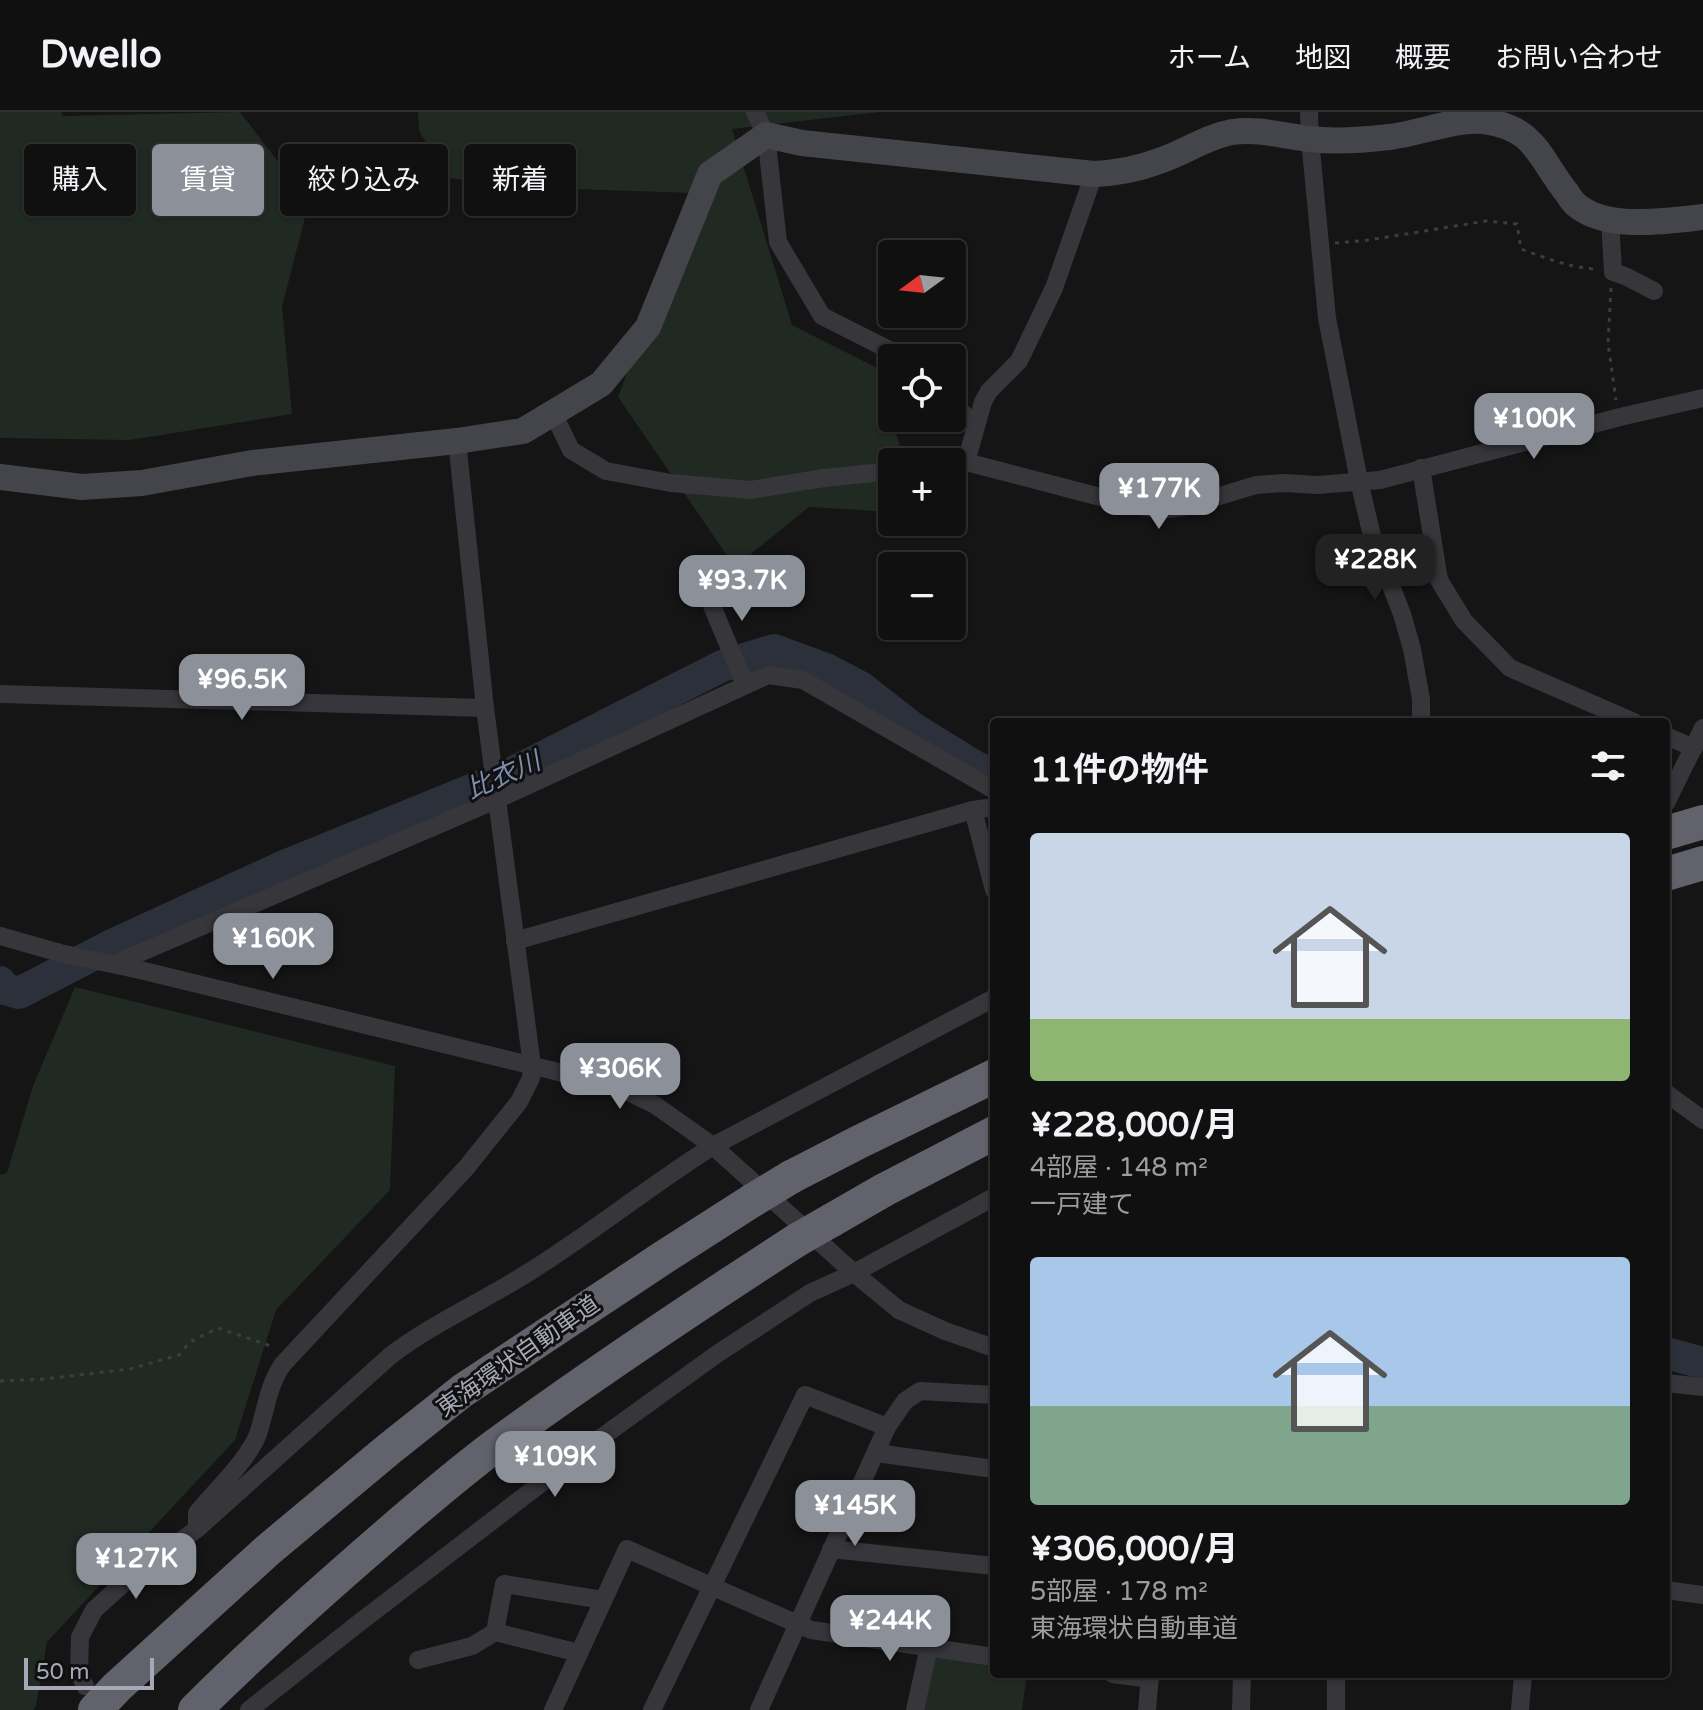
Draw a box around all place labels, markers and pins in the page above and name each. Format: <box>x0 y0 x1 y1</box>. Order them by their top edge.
pin: ¥100K <box>1478 393 1590 461</box>
pin: ¥177K <box>1103 463 1215 531</box>
pin: ¥228K <box>1319 534 1431 602</box>
pin: ¥93.7K <box>677 555 807 623</box>
pin: ¥96.5K <box>177 654 307 722</box>
pin: ¥160K <box>217 913 329 981</box>
pin: ¥306K <box>564 1043 676 1111</box>
pin: ¥109K <box>499 1431 611 1499</box>
pin: ¥145K <box>799 1480 911 1548</box>
pin: ¥127K <box>80 1533 192 1601</box>
pin: ¥244K <box>834 1595 946 1663</box>

